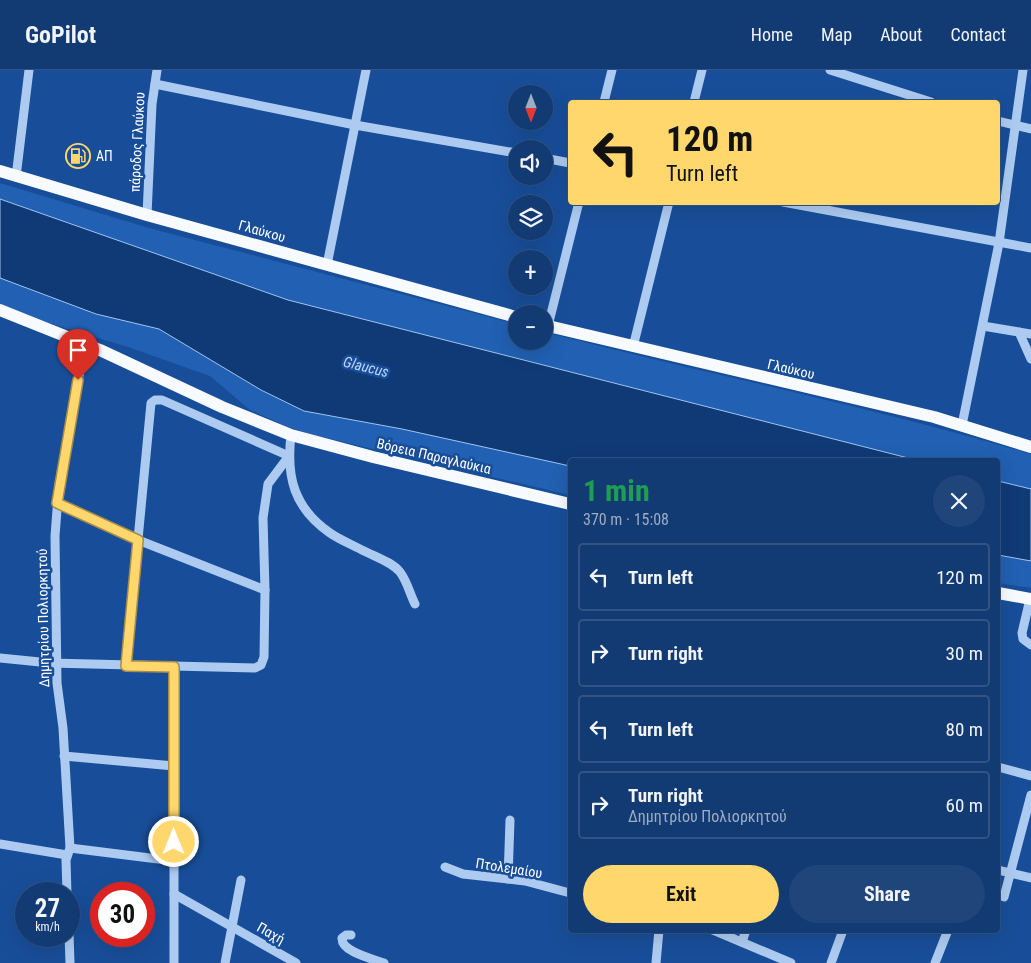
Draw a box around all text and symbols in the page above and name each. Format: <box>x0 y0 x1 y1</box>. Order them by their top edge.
text: GoPilot <box>25 21 96 49</box>
text: Home <box>751 24 793 45</box>
text: Map <box>821 24 852 45</box>
text: About <box>880 24 922 45</box>
text: Contact <box>950 24 1006 45</box>
north arrow <box>508 85 552 130</box>
map controls <box>508 85 553 350</box>
street label: πάροδος Γλαύκου <box>126 91 148 192</box>
text: 120 m <box>666 119 753 160</box>
icon: left <box>583 120 648 185</box>
button: sound <box>508 140 553 185</box>
fuel station icon: ΑΠ <box>65 143 91 169</box>
place label: ΑΠ <box>96 148 113 164</box>
text: Turn left <box>666 161 738 186</box>
button: layers <box>508 195 553 240</box>
street label: Γλαύκου <box>237 217 287 245</box>
button: + <box>508 250 553 295</box>
button: − <box>508 305 553 350</box>
pin <box>57 329 99 380</box>
icon: arrive <box>64 336 92 364</box>
water label: Glaucus <box>341 353 391 381</box>
street label: Γλαύκου <box>766 356 816 382</box>
street label: Βόρεια Παραγλαύκια <box>375 435 493 477</box>
text: 1 min <box>583 473 650 508</box>
button: close <box>933 475 985 527</box>
text: 370 m · 15:08 <box>583 510 669 529</box>
street label: Δημητρίου Πολιορκητού <box>34 548 52 688</box>
icon: left <box>585 563 613 591</box>
text: Turn left <box>628 566 693 589</box>
text: 120 m <box>936 566 983 589</box>
icon: right <box>585 639 613 667</box>
text: Turn right <box>628 642 703 665</box>
text: 30 m <box>946 642 983 665</box>
icon: left <box>585 715 613 743</box>
text: Turn left <box>628 718 693 741</box>
text: 80 m <box>946 718 983 741</box>
text: Turn right <box>628 784 703 807</box>
icon: right <box>585 791 613 819</box>
text: 60 m <box>946 794 983 817</box>
text: Δημητρίου Πολιορκητού <box>628 807 787 826</box>
position arrow <box>147 815 199 867</box>
street label: Πτολεμαίου <box>475 855 544 881</box>
button: Exit <box>583 865 779 923</box>
button: Share <box>789 865 985 923</box>
speed limit sign: 30 <box>90 882 155 947</box>
text: 27 <box>35 894 60 923</box>
street label: Παχή <box>254 919 288 947</box>
text: km/h <box>35 920 60 934</box>

